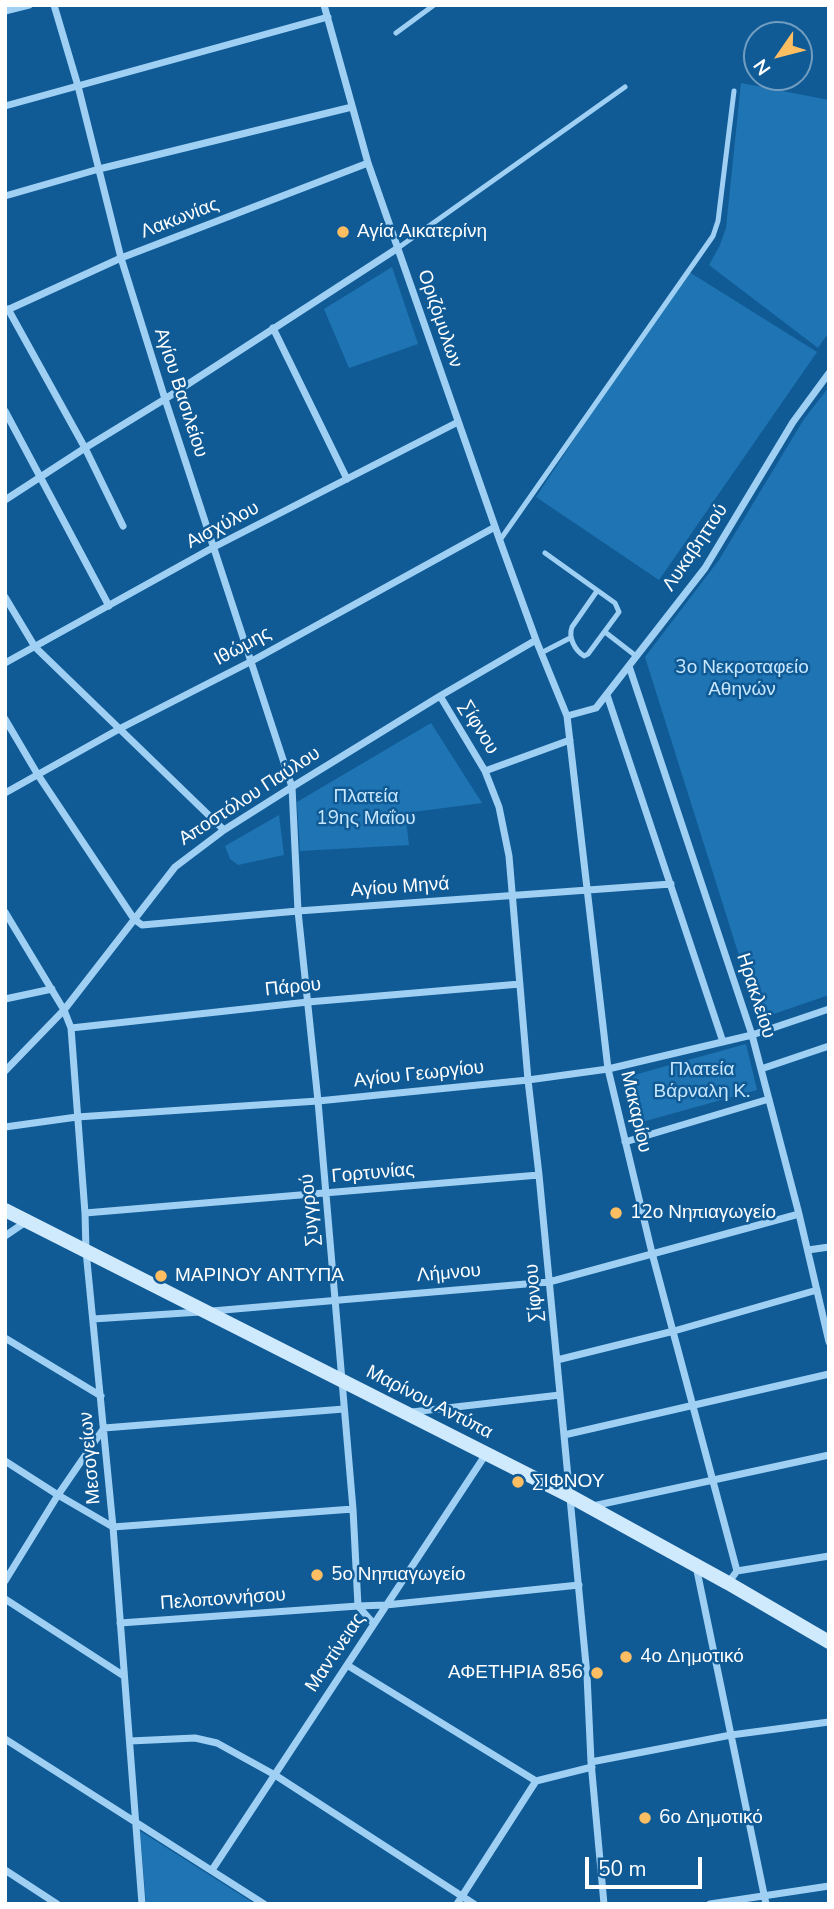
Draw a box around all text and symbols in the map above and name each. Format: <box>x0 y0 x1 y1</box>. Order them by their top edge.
north arrow <box>743 21 813 91</box>
text: N <box>748 54 777 80</box>
street label: Λακωνίας <box>138 194 222 244</box>
place label: Αγία Αικατερίνη <box>357 221 487 243</box>
marker: Αγία Αικατερίνη <box>335 224 351 240</box>
street label: Οριζόμυλων <box>412 267 466 371</box>
street label: Αγίου Βασιλείου <box>148 325 212 461</box>
street label: Αισχύλου <box>183 497 263 555</box>
street label: Λυκαβηττού <box>658 500 734 596</box>
street label: Ιθώμης <box>211 623 275 671</box>
park label: 3ο Νεκροταφείο Αθηνών <box>675 657 809 701</box>
street label: Σίφνου <box>453 697 503 759</box>
street label: Αποστόλου Παύλου <box>175 743 325 851</box>
park label: Πλατεία 19ης Μαΐου <box>316 786 416 830</box>
street label: Αγίου Μηνά <box>350 873 450 903</box>
street label: Ηρακλείου <box>731 951 779 1041</box>
street label: Πάρου <box>264 974 322 1002</box>
street label: Αγίου Γεωργίου <box>353 1057 485 1093</box>
park label: Πλατεία Βάρναλη Κ. <box>654 1059 750 1103</box>
street label: Μακαρίου <box>615 1069 655 1155</box>
street label: Γορτυνίας <box>331 1159 415 1189</box>
street label: Συγγρού <box>296 1173 326 1247</box>
place label: 12ο Νηπιαγωγείο <box>630 1202 776 1224</box>
marker: 12ο Νηπιαγωγείο <box>608 1205 624 1221</box>
street label: Λήμνου <box>416 1260 482 1288</box>
street label: Σίφνου <box>521 1263 549 1323</box>
place label: ΜΑΡΙΝΟΥ ΑΝΤΥΠΑ <box>175 1265 344 1287</box>
marker: ΜΑΡΙΝΟΥ ΑΝΤΥΠΑ <box>153 1268 169 1284</box>
street label: Μαρίνου Αντύπα <box>362 1361 496 1445</box>
street label: Μεσογείων <box>76 1411 106 1505</box>
place label: ΣΙΦΝΟΥ <box>532 1471 604 1493</box>
marker: ΣΙΦΝΟΥ <box>510 1474 526 1490</box>
place label: 5ο Νηπιαγωγείο <box>331 1564 466 1586</box>
marker: 5ο Νηπιαγωγείο <box>309 1567 325 1583</box>
street label: Πελοποννήσου <box>159 1584 287 1616</box>
street label: Μαντίνειας <box>301 1609 371 1697</box>
place label: 4ο Δημοτικό <box>640 1646 744 1668</box>
marker: 4ο Δημοτικό <box>618 1649 634 1665</box>
place label: ΑΦΕΤΗΡΙΑ 856 <box>448 1662 583 1684</box>
marker: ΑΦΕΤΗΡΙΑ 856 <box>589 1665 605 1681</box>
place label: 6ο Δημοτικό <box>659 1807 763 1829</box>
marker: 6ο Δημοτικό <box>637 1810 653 1826</box>
scale bar <box>589 1842 706 1886</box>
text: 50 m <box>598 1855 647 1883</box>

